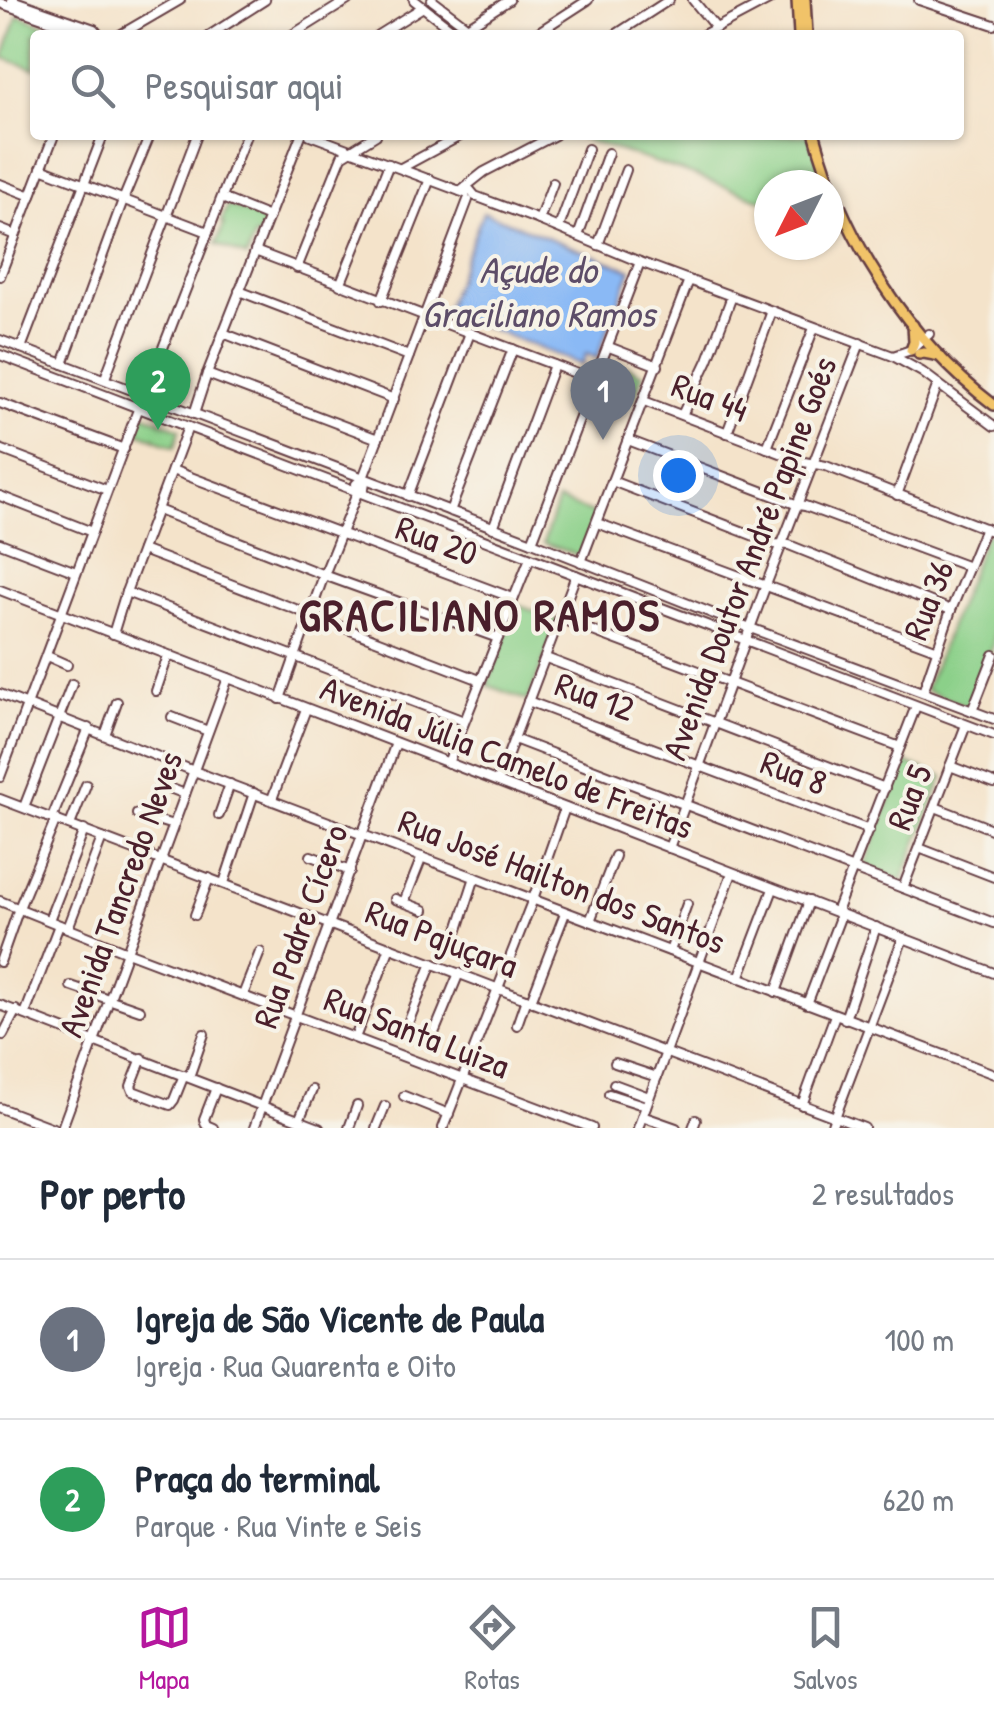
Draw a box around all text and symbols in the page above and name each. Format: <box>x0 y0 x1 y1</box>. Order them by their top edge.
search box <box>30 30 964 140</box>
icon: search <box>65 58 120 113</box>
text: Pesquisar aqui <box>145 59 343 111</box>
north arrow <box>754 170 844 260</box>
water label: Açude do Graciliano Ramos <box>421 243 658 339</box>
pin: 2 <box>126 348 190 430</box>
street label: Avenida Doutor André Papine Goés <box>650 350 848 766</box>
pin: 1 <box>570 358 636 440</box>
street label: Rua 44 <box>665 361 755 433</box>
your location <box>653 450 704 501</box>
street label: Rua 20 <box>390 504 484 576</box>
street label: Rua 36 <box>891 554 965 646</box>
district label: GRACILIANO RAMOS <box>299 584 661 645</box>
street label: Rua 12 <box>549 660 641 732</box>
street label: Avenida Júlia Camelo de Freitas <box>314 664 700 850</box>
street label: Rua 8 <box>754 738 834 806</box>
street label: Avenida Tancredo Neves <box>46 745 194 1043</box>
street label: Rua 5 <box>875 757 943 836</box>
street label: Rua José Hailton dos Santos <box>392 797 732 965</box>
street label: Rua Padre Cícero <box>241 818 359 1034</box>
street label: Rua Pajuçara <box>359 888 525 989</box>
street label: Rua Santa Luiza <box>318 975 517 1089</box>
text: Por perto <box>40 1165 185 1222</box>
text: 2 resultados <box>812 1172 954 1215</box>
text: Igreja de São Vicente de Paula <box>135 1292 544 1344</box>
text: 1 <box>67 1318 78 1361</box>
text: 100 m <box>885 1318 954 1361</box>
text: Igreja · Rua Quarenta e Oito <box>135 1344 456 1387</box>
text: Praça do terminal <box>135 1452 379 1504</box>
text: 2 <box>65 1478 80 1521</box>
text: 620 m <box>883 1478 954 1521</box>
text: Parque · Rua Vinte e Seis <box>135 1504 422 1547</box>
tab: Mapa <box>137 1600 192 1698</box>
tab: Rotas <box>465 1600 520 1698</box>
tab: Salvos <box>793 1600 857 1698</box>

